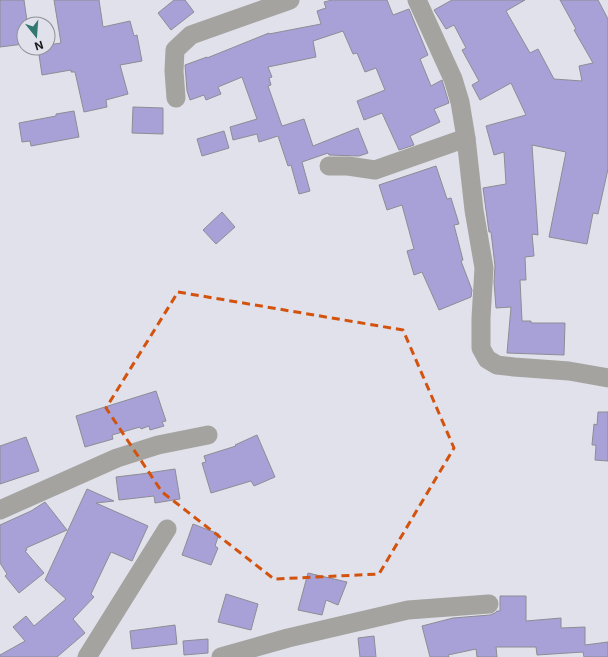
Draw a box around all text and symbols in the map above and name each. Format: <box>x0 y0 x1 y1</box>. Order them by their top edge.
north arrow <box>16 16 56 56</box>
text: N <box>33 38 45 53</box>

